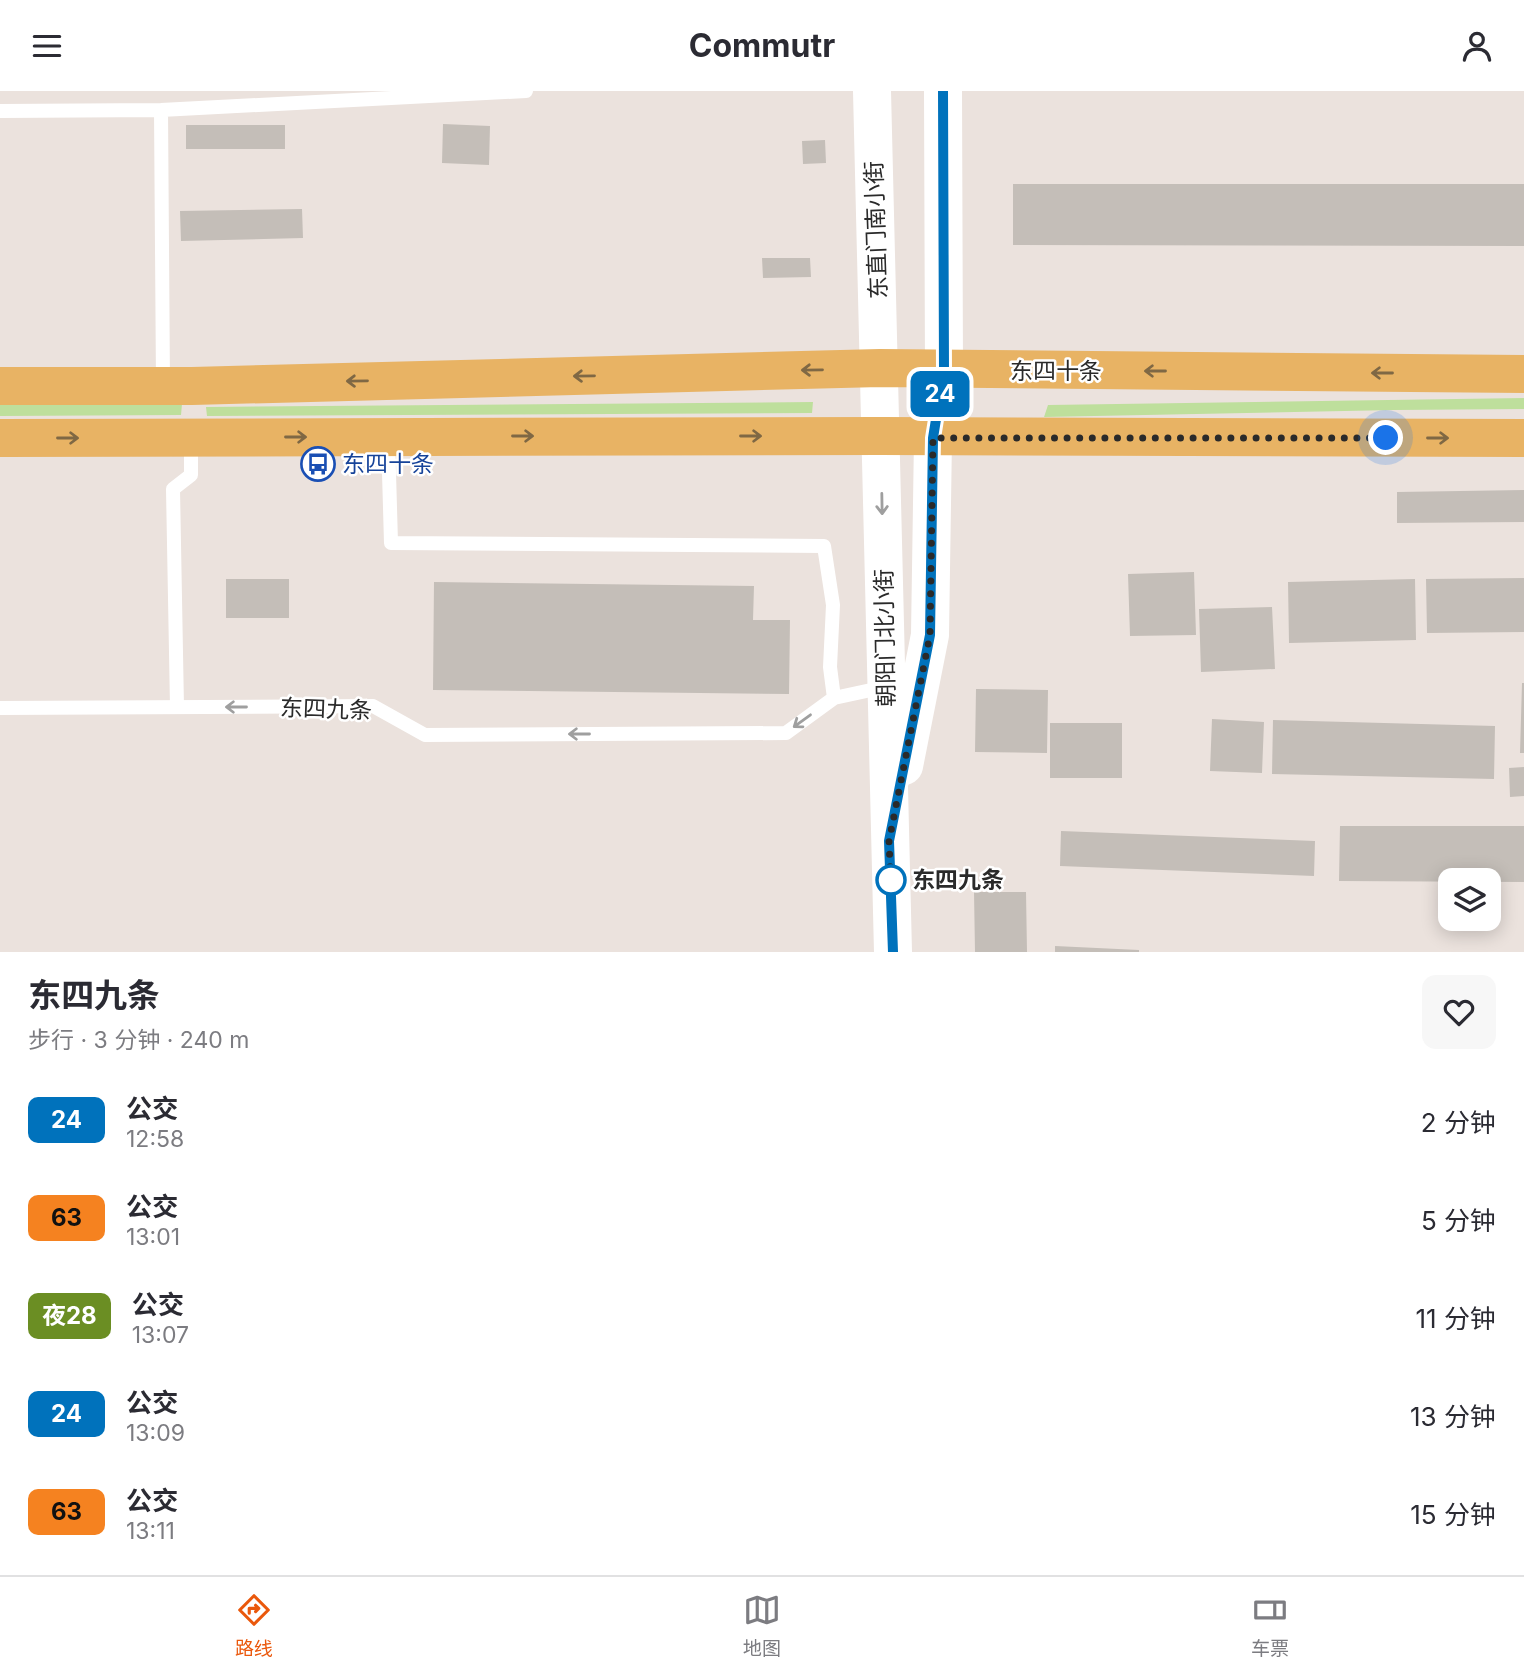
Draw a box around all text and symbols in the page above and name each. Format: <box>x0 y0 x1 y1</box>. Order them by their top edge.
text: Commutr <box>689 26 835 65</box>
icon: menu <box>28 27 66 65</box>
icon: person <box>1458 27 1496 65</box>
street label: 东直门南小街 <box>860 161 892 299</box>
street label: 东四十条 <box>1010 357 1102 385</box>
one-way arrow <box>800 363 823 377</box>
one-way arrow <box>1144 364 1167 378</box>
one-way arrow <box>1371 366 1394 380</box>
one-way arrow <box>573 369 596 382</box>
line badge: 24 <box>908 371 972 417</box>
one-way arrow <box>346 375 369 388</box>
text: 24 <box>925 379 955 408</box>
your location <box>1368 420 1403 455</box>
one-way arrow <box>511 429 534 443</box>
one-way arrow <box>739 429 762 443</box>
one-way arrow <box>284 430 307 444</box>
one-way arrow <box>56 431 79 445</box>
one-way arrow <box>1427 431 1450 445</box>
bus stop icon: 东四十条 <box>299 445 337 483</box>
place label: 东四十条 <box>342 450 434 478</box>
one-way arrow <box>875 493 888 516</box>
street label: 朝阳门北小街 <box>870 569 900 707</box>
street label: 东四九条 <box>280 693 372 725</box>
one-way arrow <box>225 700 248 714</box>
one-way arrow <box>793 714 812 729</box>
one-way arrow <box>567 727 590 741</box>
marker: 东四九条 <box>876 865 906 895</box>
place label: 东四九条 <box>912 866 1004 894</box>
map controls <box>1438 868 1501 931</box>
button: layers <box>1438 868 1501 931</box>
text: 东四九条 <box>28 975 160 1015</box>
button: heart <box>1422 975 1496 1049</box>
text: 步行 · 3 分钟 · 240 m <box>28 1026 249 1054</box>
text: 公交 <box>126 1093 178 1124</box>
text: 24 <box>51 1105 82 1134</box>
text: 2 分钟 <box>1421 1107 1496 1138</box>
text: 12:58 <box>126 1125 184 1153</box>
text: 公交 <box>126 1191 178 1222</box>
text: 63 <box>51 1203 82 1232</box>
text: 5 分钟 <box>1421 1205 1496 1236</box>
text: 13:01 <box>126 1223 180 1251</box>
text: 公交 <box>132 1289 184 1320</box>
text: 夜28 <box>42 1301 97 1330</box>
text: 11 分钟 <box>1416 1303 1496 1334</box>
text: 13:07 <box>132 1321 189 1349</box>
text: 公交 <box>126 1387 178 1418</box>
text: 24 <box>51 1399 82 1428</box>
text: 13 分钟 <box>1410 1401 1496 1432</box>
text: 13:09 <box>126 1419 185 1447</box>
text: 公交 <box>126 1485 178 1516</box>
text: 63 <box>51 1497 82 1526</box>
text: 15 分钟 <box>1410 1499 1496 1530</box>
text: 13:11 <box>126 1517 175 1545</box>
tab: 路线 <box>235 1591 273 1660</box>
tab: 地图 <box>743 1591 781 1660</box>
tab: 车票 <box>1251 1591 1289 1660</box>

